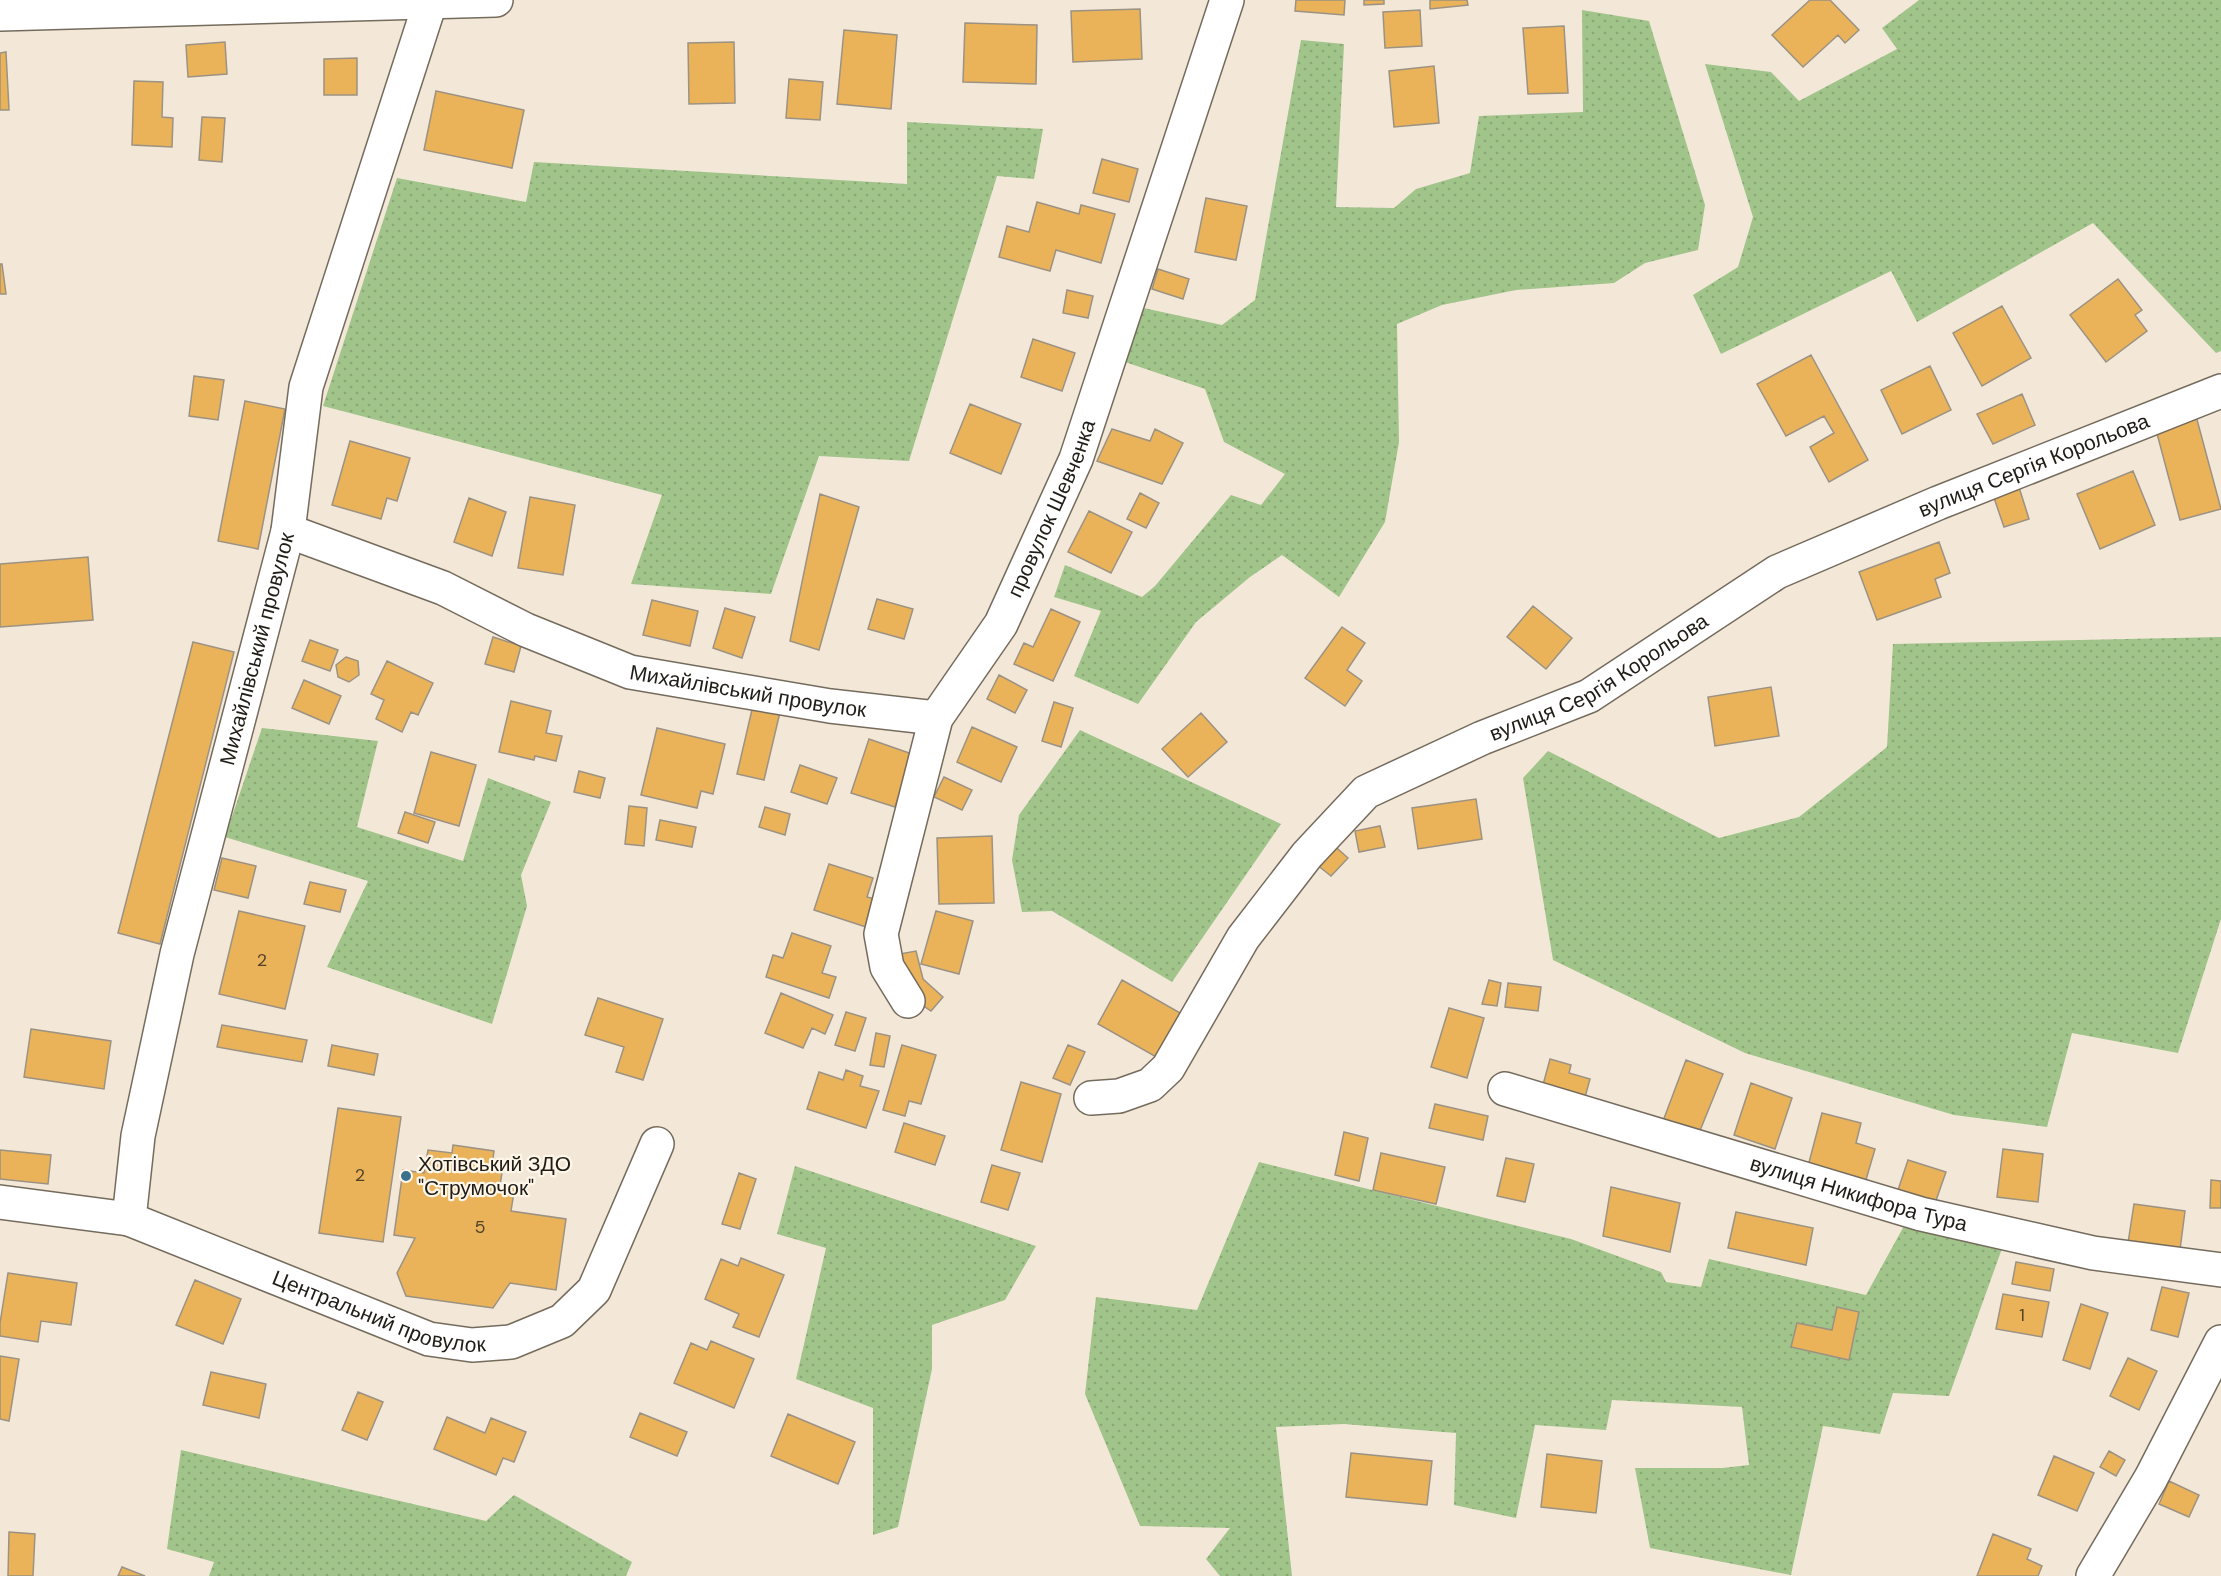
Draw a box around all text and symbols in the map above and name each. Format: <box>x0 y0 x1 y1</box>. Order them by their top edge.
street label: вулиця Сергія Корольова <box>1914 407 2153 524</box>
street label: провулок Шевченка <box>1001 416 1102 602</box>
street label: Михайлівський провулок <box>213 529 301 768</box>
street label: вулиця Сергія Корольова <box>1485 607 1714 748</box>
street label: Михайлівський провулок <box>628 658 869 724</box>
house number: 2 <box>257 948 267 972</box>
street label: вулиця Никифора Тура <box>1747 1149 1970 1238</box>
place label: Хотівський ЗДО "Струмочок" <box>418 1150 571 1202</box>
house number: 2 <box>355 1163 365 1187</box>
marker: Хотівський ЗДО "Струмочок" <box>399 1169 413 1183</box>
house number: 5 <box>475 1215 485 1239</box>
street label: Центральний провулок <box>268 1264 488 1359</box>
house number: 1 <box>2019 1303 2025 1327</box>

